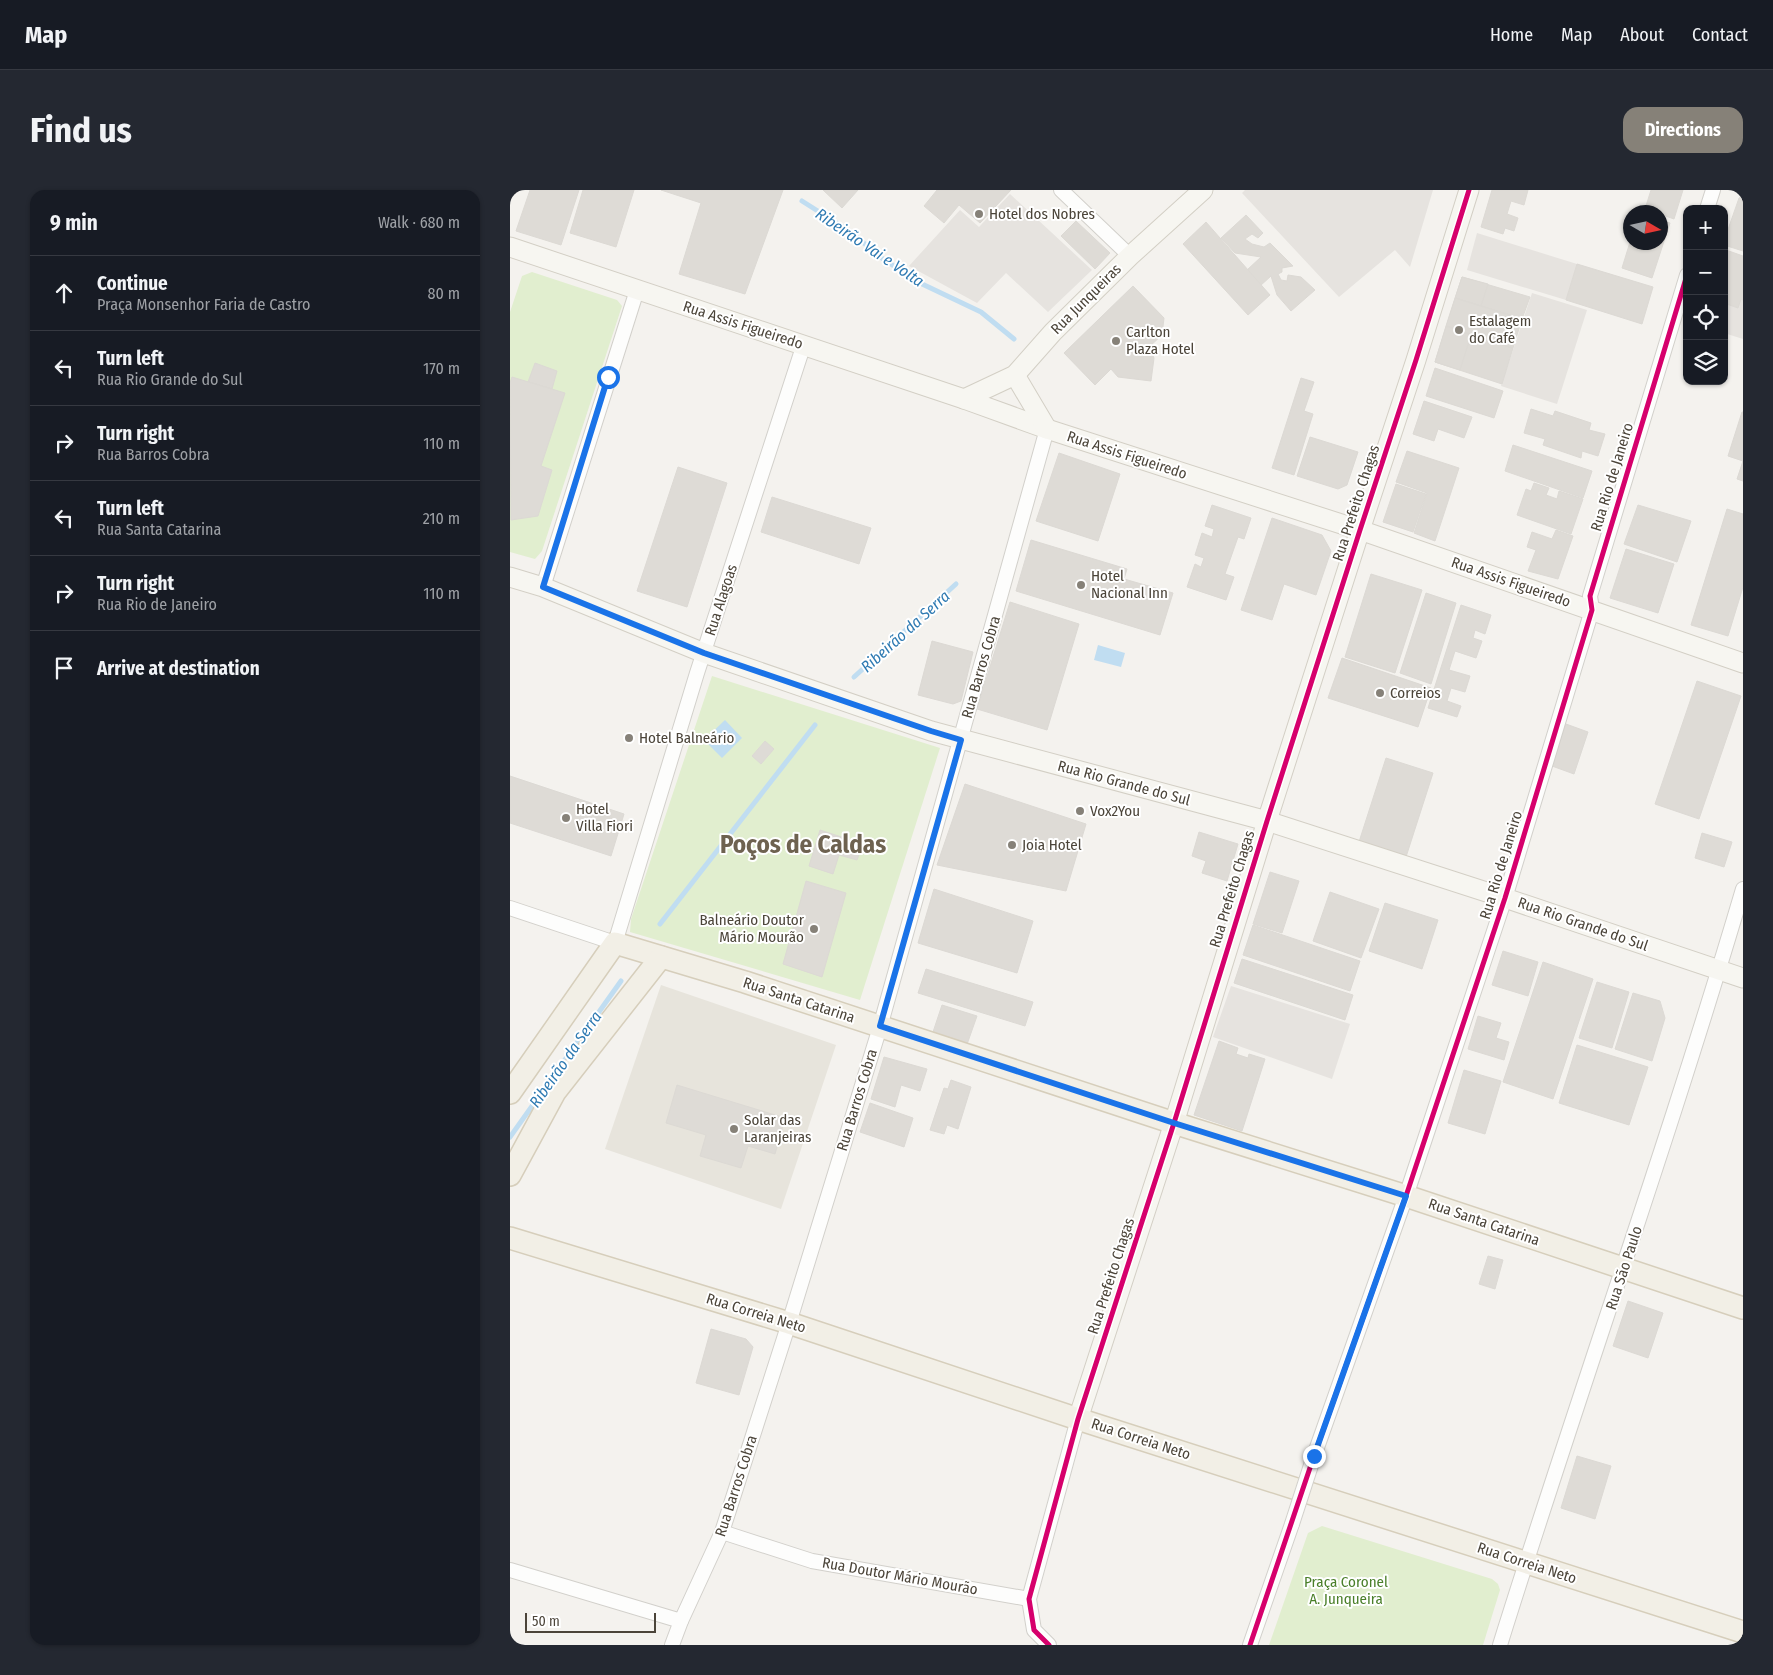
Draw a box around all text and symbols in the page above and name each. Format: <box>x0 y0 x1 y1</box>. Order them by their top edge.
text: Map <box>25 21 67 49</box>
text: Home <box>1490 24 1533 46</box>
text: Map <box>1561 24 1592 46</box>
text: About <box>1620 24 1664 46</box>
text: Contact <box>1692 24 1748 46</box>
button: Directions <box>1623 107 1743 153</box>
text: Find us <box>30 109 132 151</box>
water label: Ribeirão Vai e Volta <box>812 204 928 291</box>
place label: Hotel dos Nobres <box>989 205 1095 223</box>
north arrow <box>1623 205 1668 250</box>
map controls <box>1683 205 1728 385</box>
button: + <box>1683 205 1728 250</box>
marker: Hotel dos Nobres <box>973 208 985 220</box>
text: 9 min <box>50 210 98 236</box>
text: Walk · 680 m <box>378 213 460 232</box>
button: − <box>1683 250 1728 295</box>
street label: Rua Junqueiras <box>1047 260 1125 338</box>
text: Continue <box>97 272 168 295</box>
icon: ahead <box>50 279 78 307</box>
text: 80 m <box>428 284 460 303</box>
text: Praça Monsenhor Faria de Castro <box>97 295 311 314</box>
button: locate <box>1683 295 1728 340</box>
street label: Rua Assis Figueiredo <box>681 297 805 353</box>
place label: Estalagem do Café <box>1469 312 1531 347</box>
place label: Carlton Plaza Hotel <box>1126 323 1195 358</box>
marker: Estalagem do Café <box>1453 324 1465 336</box>
marker: Carlton Plaza Hotel <box>1110 335 1122 347</box>
button: layers <box>1683 340 1728 385</box>
text: Turn left <box>97 347 164 370</box>
icon: left <box>50 354 78 382</box>
text: 170 m <box>423 359 460 378</box>
route start <box>597 366 620 389</box>
text: Rua Rio Grande do Sul <box>97 370 243 389</box>
street label: Rua Rio de Janeiro <box>1587 420 1637 533</box>
text: Turn right <box>97 422 174 445</box>
street label: Rua Assis Figueiredo <box>1065 427 1189 483</box>
icon: right <box>50 429 78 457</box>
text: 110 m <box>423 434 460 453</box>
street label: Rua Prefeito Chagas <box>1329 442 1383 564</box>
text: Rua Barros Cobra <box>97 445 210 464</box>
text: Turn left <box>97 497 164 520</box>
icon: left <box>50 504 78 532</box>
text: 210 m <box>423 509 460 528</box>
text: Rua Santa Catarina <box>97 520 221 539</box>
street label: Rua Assis Figueiredo <box>1449 553 1573 611</box>
street label: Rua Alagoas <box>701 562 741 638</box>
place label: Hotel Nacional Inn <box>1091 567 1168 602</box>
text: Turn right <box>97 572 174 595</box>
icon: right <box>50 579 78 607</box>
marker: Hotel Nacional Inn <box>1075 579 1087 591</box>
text: 110 m <box>423 584 460 603</box>
water label: Ribeirão da Serra <box>857 586 954 676</box>
text: Rua Rio de Janeiro <box>97 595 217 614</box>
street label: Rua Barros Cobra <box>958 614 1004 720</box>
icon: arrive <box>50 654 78 682</box>
text: Arrive at destination <box>97 657 260 680</box>
place label: Correios <box>1390 684 1441 702</box>
marker: Correios <box>1374 687 1386 699</box>
place label: Hotel Balneário <box>639 729 734 747</box>
marker: Hotel Balneário <box>623 732 635 744</box>
street label: Rua Rio Grande do Sul <box>1056 757 1192 809</box>
place label: Hotel Villa Fiori <box>576 800 633 835</box>
place label: Vox2You <box>1090 802 1140 820</box>
marker: Vox2You <box>1074 805 1086 817</box>
street label: Rua Rio de Janeiro <box>1476 808 1526 921</box>
marker: Hotel Villa Fiori <box>560 812 572 824</box>
street label: Rua Prefeito Chagas <box>1206 828 1258 950</box>
district label: Poços de Caldas <box>720 830 886 860</box>
place label: Joia Hotel <box>1022 836 1082 854</box>
marker: Joia Hotel <box>1006 839 1018 851</box>
street label: Rua Rio Grande do Sul <box>1516 893 1651 955</box>
place label: Balneário Doutor Mário Mourão <box>699 911 805 946</box>
marker: Balneário Doutor Mário Mourão <box>808 923 820 935</box>
street label: Rua Santa Catarina <box>741 973 857 1027</box>
water label: Ribeirão da Serra <box>525 1008 606 1111</box>
street label: Rua Barros Cobra <box>833 1047 881 1153</box>
place label: Solar das Laranjeiras <box>744 1111 811 1146</box>
marker: Solar das Laranjeiras <box>728 1123 740 1135</box>
street label: Rua Santa Catarina <box>1426 1195 1542 1249</box>
street label: Rua Prefeito Chagas <box>1084 1215 1138 1337</box>
street label: Rua São Paulo <box>1602 1224 1646 1312</box>
street label: Rua Correia Neto <box>704 1289 808 1337</box>
street label: Rua Correia Neto <box>1089 1414 1193 1464</box>
street label: Rua Barros Cobra <box>711 1433 761 1539</box>
route end <box>1303 1445 1326 1468</box>
street label: Rua Correia Neto <box>1475 1538 1579 1588</box>
street label: Rua Doutor Mário Mourão <box>821 1553 979 1599</box>
park label: Praça Coronel A. Junqueira <box>1304 1573 1388 1608</box>
scale bar <box>525 1610 656 1633</box>
text: 50 m <box>532 1613 560 1630</box>

